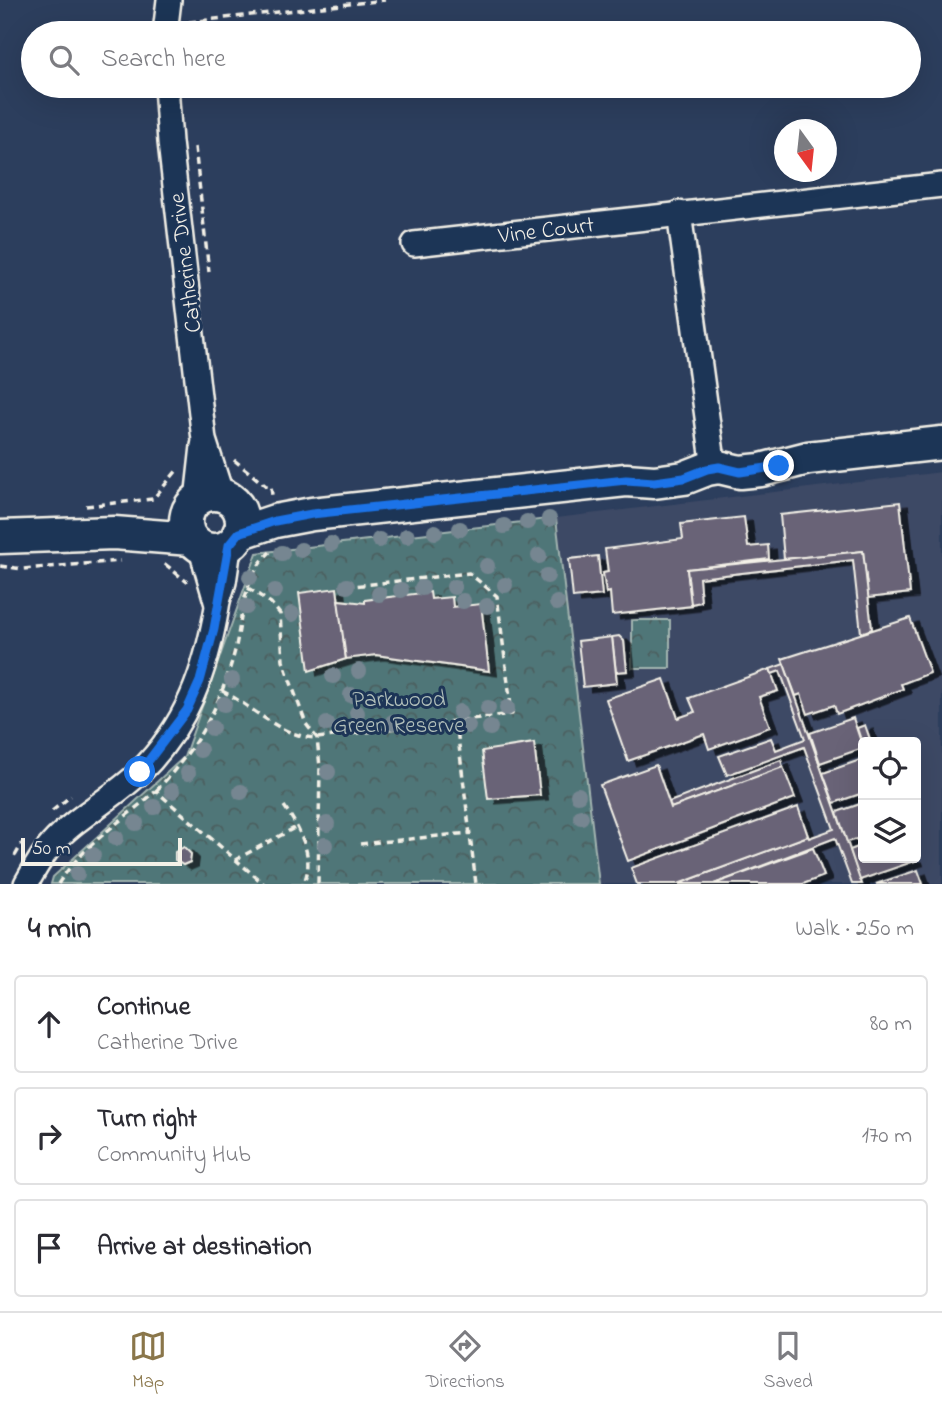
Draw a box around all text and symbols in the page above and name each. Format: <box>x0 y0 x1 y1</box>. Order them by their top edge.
search box <box>21 21 921 98</box>
icon: search <box>45 41 83 79</box>
text: Search here <box>101 41 226 79</box>
north arrow <box>774 119 837 182</box>
street label: Catherine Drive <box>161 190 211 335</box>
street label: Vine Court <box>496 209 596 254</box>
route end <box>763 450 794 481</box>
park label: Parkwood Green Reserve <box>333 684 465 743</box>
map controls <box>858 737 921 863</box>
button: locate <box>858 737 921 800</box>
route start <box>124 756 155 787</box>
button: layers <box>858 800 921 863</box>
scale bar <box>21 835 182 867</box>
text: 50 m <box>32 836 71 863</box>
text: 4 min <box>28 908 91 952</box>
text: Walk · 250 m <box>795 913 914 946</box>
text: Continue <box>97 989 190 1027</box>
icon: ahead <box>30 1005 68 1043</box>
text: 80 m <box>870 1008 912 1041</box>
text: Catherine Drive <box>97 1027 238 1060</box>
text: Turn right <box>97 1101 197 1139</box>
icon: right <box>30 1117 68 1155</box>
text: 170 m <box>862 1120 912 1153</box>
text: Community Hub <box>97 1139 251 1172</box>
icon: arrive <box>30 1229 68 1267</box>
text: Arrive at destination <box>97 1229 312 1267</box>
tab: Map <box>129 1327 167 1396</box>
tab: Directions <box>426 1327 505 1396</box>
tab: Saved <box>763 1327 813 1396</box>

